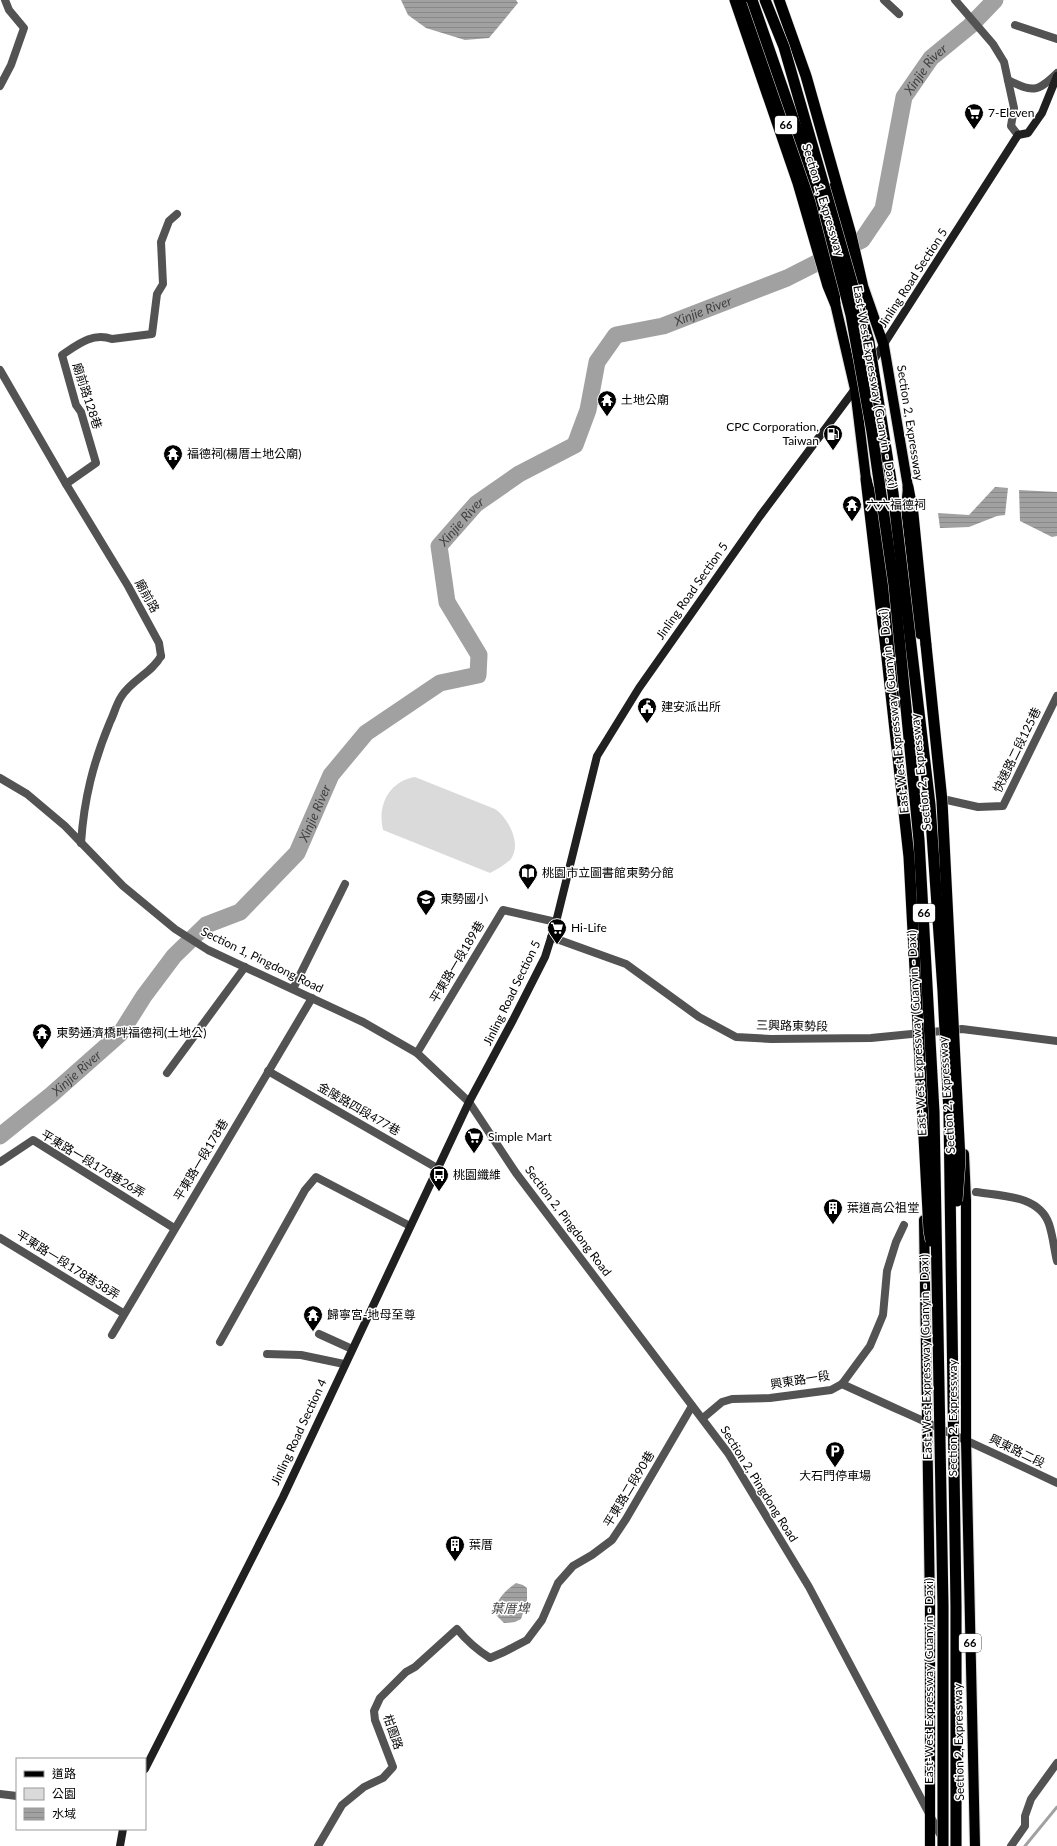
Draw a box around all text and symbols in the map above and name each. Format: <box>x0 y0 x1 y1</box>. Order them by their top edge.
water label: Xinjie River <box>900 40 950 98</box>
supermarket icon: 7-Eleven <box>963 102 985 130</box>
place label: 7-Eleven <box>988 105 1034 120</box>
road number: 66 <box>775 116 797 134</box>
street label: Section 1, Expressway <box>799 142 848 259</box>
street label: Jinling Road Section 5 <box>875 225 950 330</box>
street label: East-West Expressway (Guanyin - Daxi) <box>850 284 901 490</box>
water label: Xinjie River <box>671 292 734 329</box>
street label: 廟前路128巷 <box>70 361 105 431</box>
street label: Section 2, Expressway <box>894 364 927 483</box>
temple icon: 土地公廟 <box>596 389 618 417</box>
place label: 土地公廟 <box>621 392 669 407</box>
place label: CPC Corporation, Taiwan <box>726 419 819 448</box>
fuel station icon: CPC Corporation, Taiwan <box>822 423 844 451</box>
temple icon: 福德祠(楊厝土地公廟) <box>162 443 184 471</box>
place label: 福德祠(楊厝土地公廟) <box>187 446 301 461</box>
water label: Xinjie River <box>434 493 487 550</box>
temple icon: 六六福德祠 <box>841 494 863 522</box>
place label: 六六福德祠 <box>866 497 926 512</box>
street label: Jinling Road Section 5 <box>652 539 731 642</box>
street label: 廟前路 <box>132 576 163 615</box>
street label: East-West Expressway (Guanyin - Daxi) <box>875 608 912 814</box>
public building icon: 建安派出所 <box>636 696 658 724</box>
place label: 建安派出所 <box>661 699 721 714</box>
street label: 快速路二段125巷 <box>989 705 1044 795</box>
street label: Section 2, Expressway <box>907 712 934 831</box>
water label: Xinjie River <box>295 782 334 845</box>
library icon: 桃園市立圖書館東勢分館 <box>517 862 539 890</box>
place label: 桃園市立圖書館東勢分館 <box>542 865 674 880</box>
school or university icon: 東勢國小 <box>415 888 437 916</box>
place label: 東勢國小 <box>440 891 488 906</box>
road number: 66 <box>913 904 935 922</box>
supermarket icon: Hi-Life <box>546 917 568 945</box>
street label: 平東路一段189巷 <box>426 918 487 1005</box>
place label: Hi-Life <box>571 920 607 935</box>
street label: Section 1, Pingdong Road <box>199 923 326 996</box>
street label: East-West Expressway (Guanyin - Daxi) <box>904 930 929 1136</box>
street label: Jinling Road Section 5 <box>480 938 544 1048</box>
street label: 三興路東勢段 <box>756 1017 828 1034</box>
temple icon: 東勢通濟橋畔福德祠(土地公) <box>31 1022 53 1050</box>
place label: 東勢通濟橋畔福德祠(土地公) <box>56 1025 206 1040</box>
street label: Section 2, Expressway <box>935 1035 958 1154</box>
water label: Xinjie River <box>47 1046 104 1099</box>
street label: 金陵路四段477巷 <box>315 1079 403 1138</box>
street label: 平東路一段178巷 <box>170 1116 231 1203</box>
supermarket icon: Simple Mart <box>463 1126 485 1154</box>
street label: 平東路一段178巷26弄 <box>38 1127 148 1201</box>
place label: Simple Mart <box>488 1129 552 1144</box>
street label: Section 2, Pingdong Road <box>522 1163 615 1279</box>
bus stop icon: 桃園纖維 <box>428 1164 450 1192</box>
place label: 桃園纖維 <box>453 1167 501 1182</box>
building icon: 葉道高公祖堂 <box>822 1197 844 1225</box>
place label: 葉道高公祖堂 <box>847 1200 919 1215</box>
street label: 平東路一段178巷38弄 <box>14 1227 123 1302</box>
street label: East-West Expressway (Guanyin - Daxi) <box>916 1254 935 1460</box>
temple icon: 歸寧宮-地母至尊 <box>302 1304 324 1332</box>
place label: 歸寧宮-地母至尊 <box>327 1307 415 1322</box>
street label: Section 2, Expressway <box>945 1359 960 1477</box>
street label: 興東路一段 <box>769 1367 831 1392</box>
street label: Jinling Road Section 4 <box>267 1376 330 1487</box>
street label: Section 2, Pingdong Road <box>717 1423 801 1545</box>
street label: 興東路二段 <box>987 1431 1047 1470</box>
parking icon: 大石門停車場 <box>824 1440 846 1468</box>
street label: 平東路二段90巷 <box>600 1448 657 1529</box>
place label: 大石門停車場 <box>799 1468 871 1483</box>
building icon: 葉厝 <box>444 1534 466 1562</box>
place label: 葉厝 <box>469 1537 493 1552</box>
street label: East-West Expressway (Guanyin - Daxi) <box>921 1578 936 1784</box>
water label: 葉厝埤 <box>490 1600 531 1616</box>
road number: 66 <box>959 1634 981 1652</box>
street label: Section 2, Expressway <box>950 1683 967 1801</box>
street label: 柑園路 <box>381 1712 406 1751</box>
legend <box>16 1758 146 1830</box>
text: 道路 <box>52 1766 76 1781</box>
text: 公園 <box>52 1786 76 1801</box>
text: 水域 <box>52 1806 76 1821</box>

